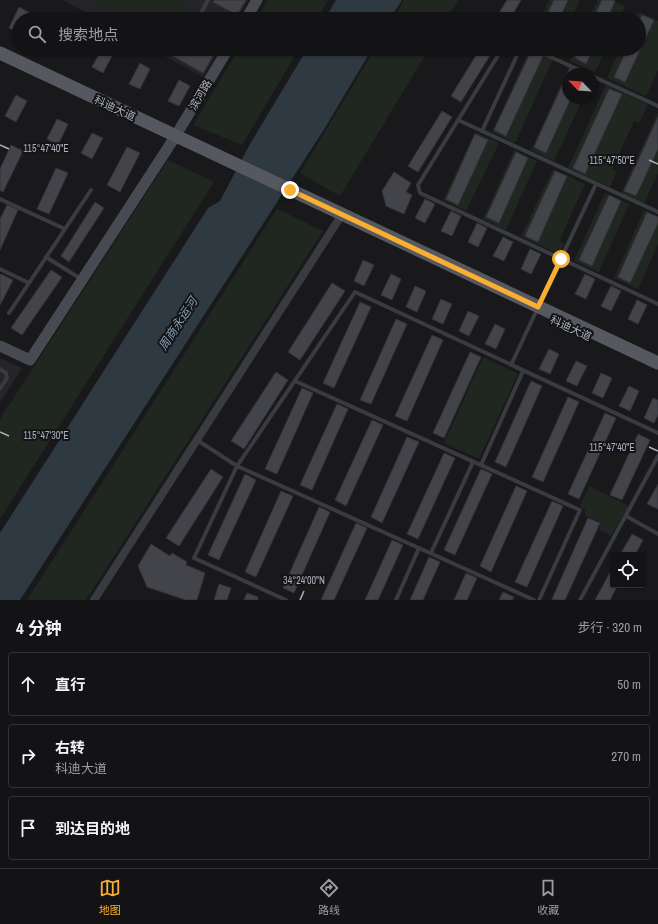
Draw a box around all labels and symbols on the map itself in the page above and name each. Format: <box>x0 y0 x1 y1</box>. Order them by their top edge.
north arrow <box>562 68 598 104</box>
street label: 滨河路 <box>186 77 214 113</box>
street label: 科迪大道 <box>92 92 138 124</box>
text: 115°47'40"E <box>23 142 69 155</box>
text: 115°47'50"E <box>589 154 635 167</box>
route end <box>281 181 299 199</box>
route start <box>552 250 570 268</box>
water label: 周商永运河 <box>155 293 202 354</box>
street label: 科迪大道 <box>548 312 594 344</box>
text: 115°47'30"E <box>23 429 69 442</box>
text: 115°47'40"E <box>589 441 635 454</box>
text: 34°24'00"N <box>283 574 325 587</box>

